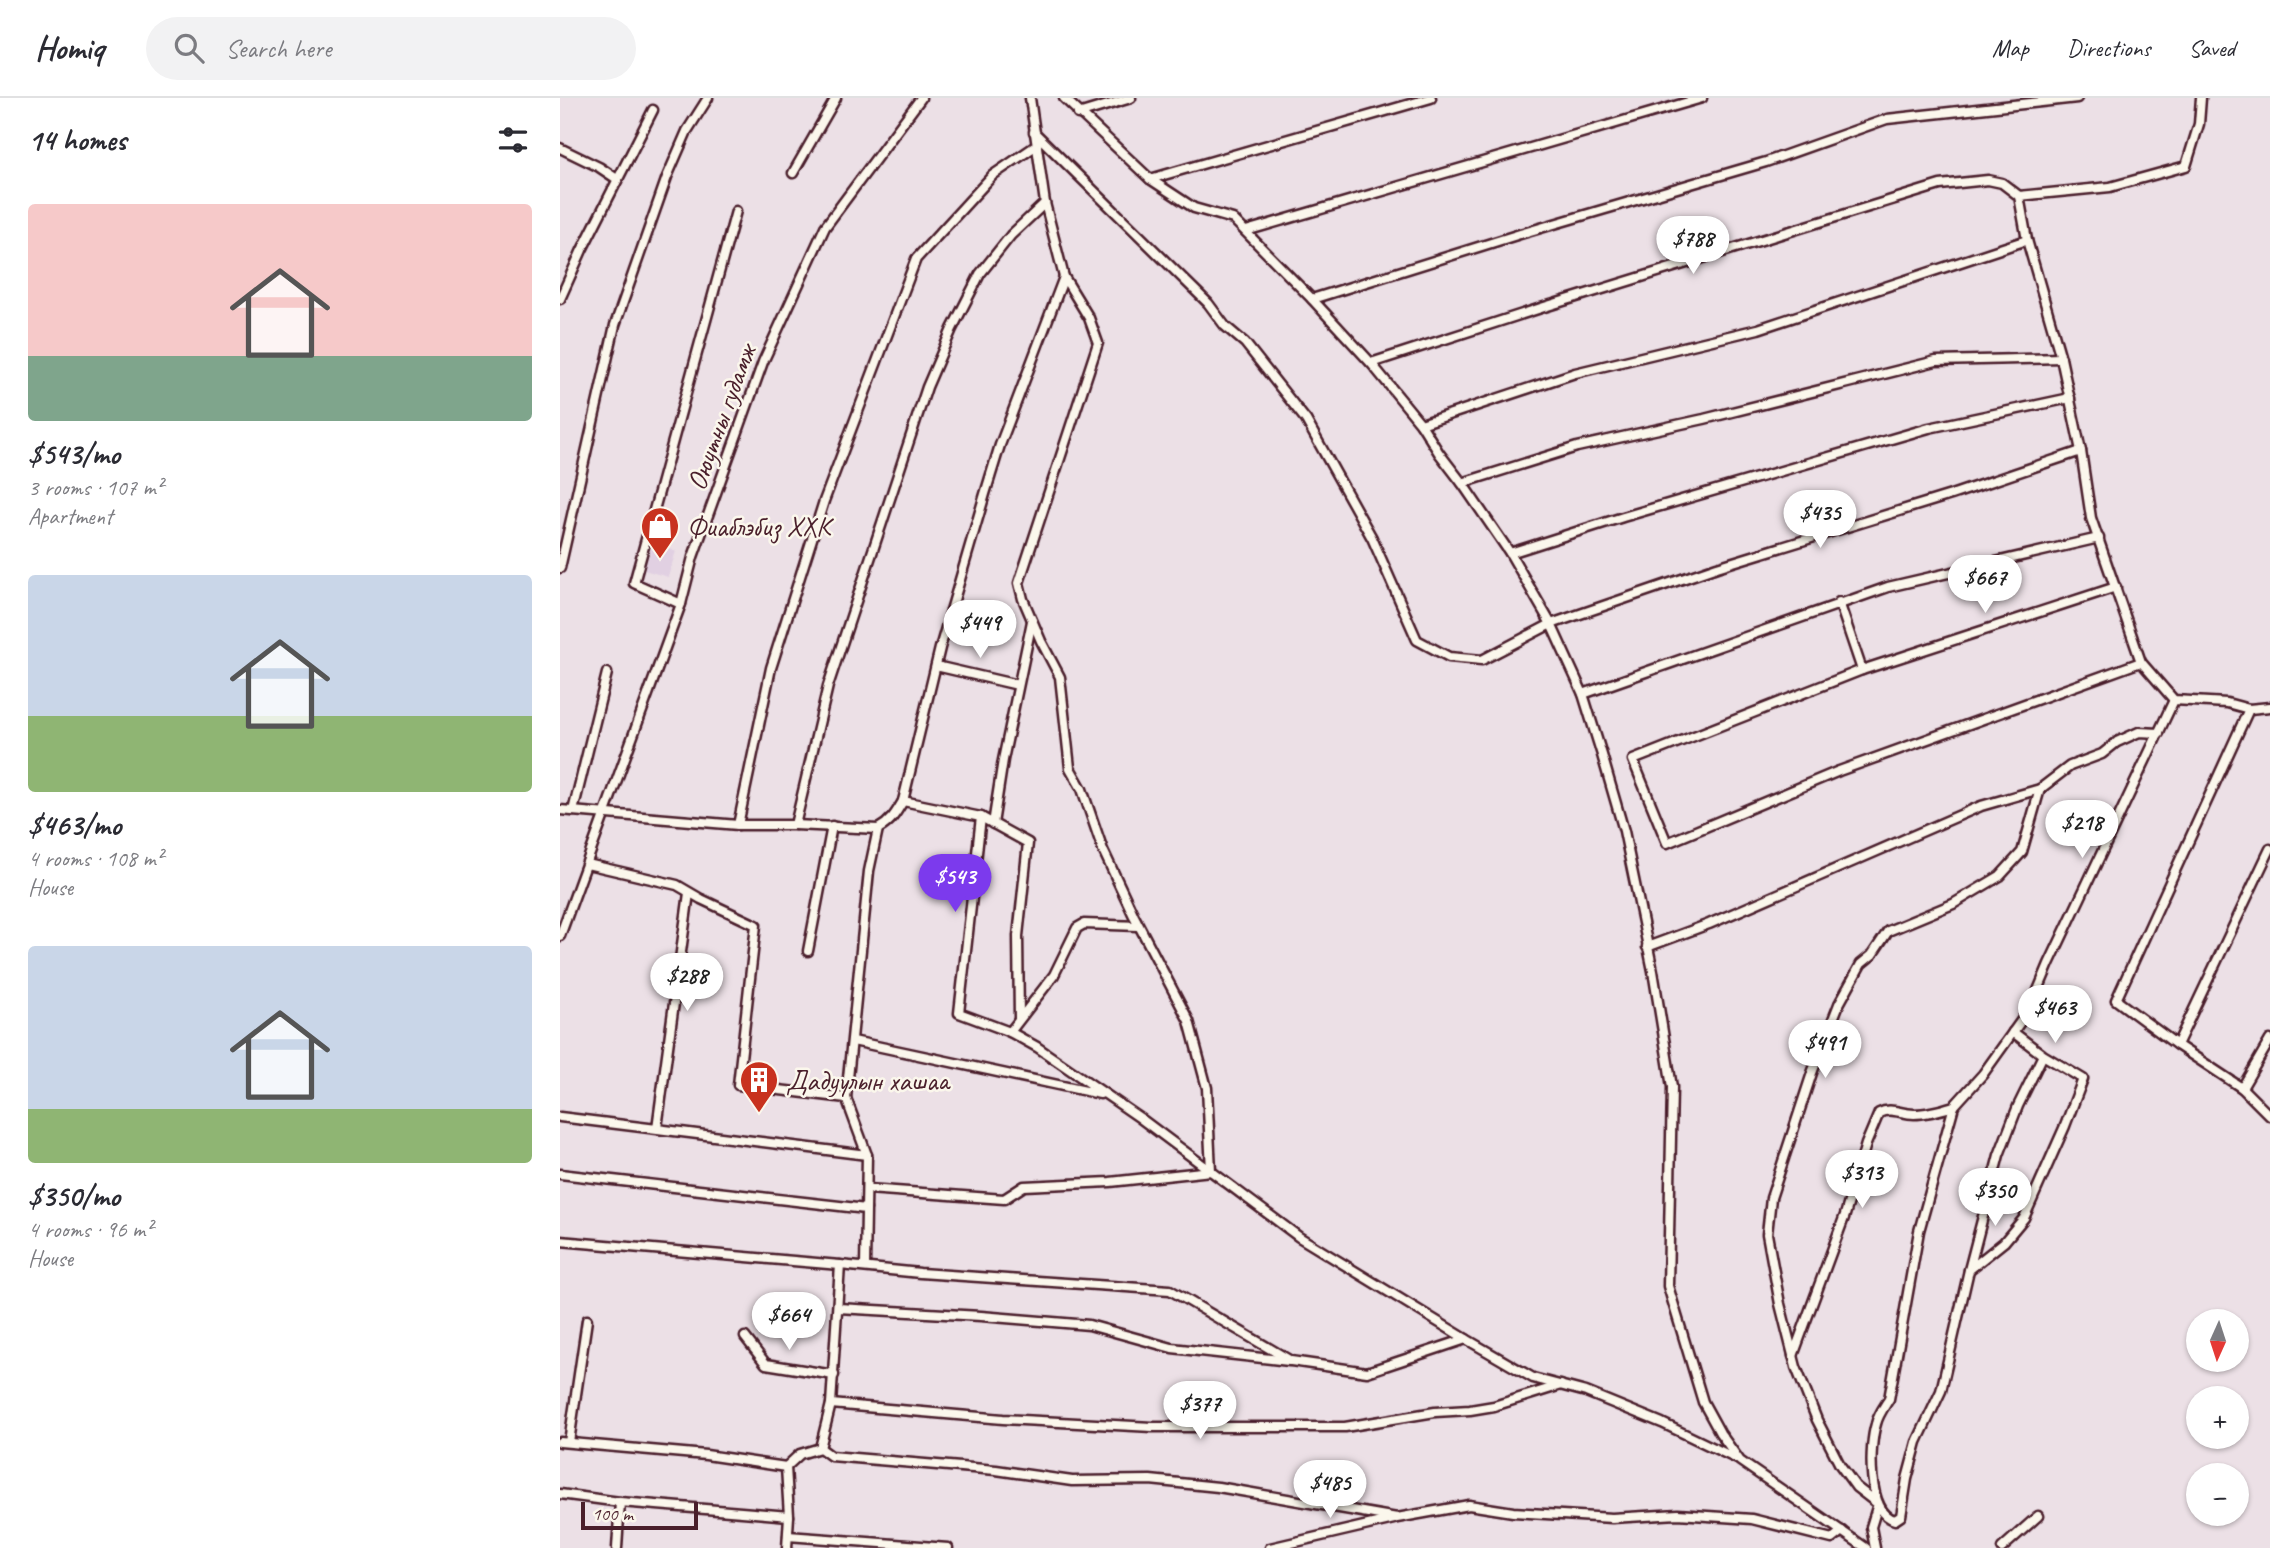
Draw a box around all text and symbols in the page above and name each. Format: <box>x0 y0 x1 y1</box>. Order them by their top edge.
search box <box>146 17 636 80</box>
text: Homiq <box>35 27 104 69</box>
icon: search <box>170 29 208 67</box>
text: Search here <box>226 32 331 65</box>
text: Map <box>1992 33 2029 63</box>
text: Directions <box>2067 33 2150 63</box>
text: Saved <box>2188 33 2235 63</box>
text: 14 homes <box>28 121 126 159</box>
icon: filters <box>494 121 532 159</box>
pin: $788 <box>1652 216 1734 276</box>
text: $788 <box>1672 224 1714 253</box>
icon: home <box>217 250 343 376</box>
street label: Оюутны гудамж <box>678 336 765 495</box>
text: $543/mo <box>28 435 120 473</box>
text: 3 rooms · 107 m² <box>28 473 163 502</box>
pin: $435 <box>1779 490 1861 550</box>
text: $435 <box>1799 498 1841 527</box>
text: Apartment <box>28 502 113 531</box>
shop icon: Фиаблэбиз ХХК <box>639 505 681 560</box>
place label: Фиаблэбиз ХХК <box>687 509 834 544</box>
pin: $667 <box>1944 556 2026 615</box>
text: $667 <box>1964 563 2006 592</box>
pin: $449 <box>939 601 1021 660</box>
text: $449 <box>959 608 1001 637</box>
icon: home <box>217 621 343 747</box>
pin: $218 <box>2041 800 2123 860</box>
text: $463/mo <box>28 806 121 844</box>
text: $218 <box>2061 808 2103 837</box>
text: 4 rooms · 108 m² <box>28 844 163 873</box>
pin: $543 <box>914 854 996 914</box>
text: $543 <box>934 862 976 891</box>
text: House <box>28 873 73 902</box>
pin: $288 <box>646 954 728 1013</box>
text: $288 <box>666 961 708 990</box>
pin: $463 <box>2014 986 2096 1045</box>
icon: home <box>217 992 343 1118</box>
text: $463 <box>2034 993 2076 1022</box>
pin: $491 <box>1784 1020 1866 1080</box>
text: $491 <box>1804 1028 1846 1057</box>
building icon: Дадуулын хашаа <box>738 1059 780 1114</box>
place label: Дадуулын хашаа <box>786 1063 951 1098</box>
pin: $313 <box>1821 1150 1903 1210</box>
text: $313 <box>1841 1158 1883 1187</box>
pin: $350 <box>1954 1168 2036 1228</box>
text: $350 <box>1974 1176 2016 1205</box>
text: $350/mo <box>28 1177 120 1215</box>
text: 4 rooms · 96 m² <box>28 1215 152 1244</box>
text: House <box>28 1244 73 1273</box>
pin: $664 <box>748 1292 830 1352</box>
text: $664 <box>768 1300 810 1329</box>
north arrow <box>2186 1309 2249 1372</box>
map controls <box>2186 1309 2249 1526</box>
pin: $377 <box>1159 1382 1241 1441</box>
button: + <box>2186 1386 2249 1449</box>
text: $377 <box>1179 1389 1221 1418</box>
pin: $485 <box>1289 1460 1371 1520</box>
button: − <box>2186 1463 2249 1526</box>
text: $485 <box>1309 1468 1351 1497</box>
scale bar <box>581 1499 698 1531</box>
text: 100 m <box>592 1502 633 1526</box>

